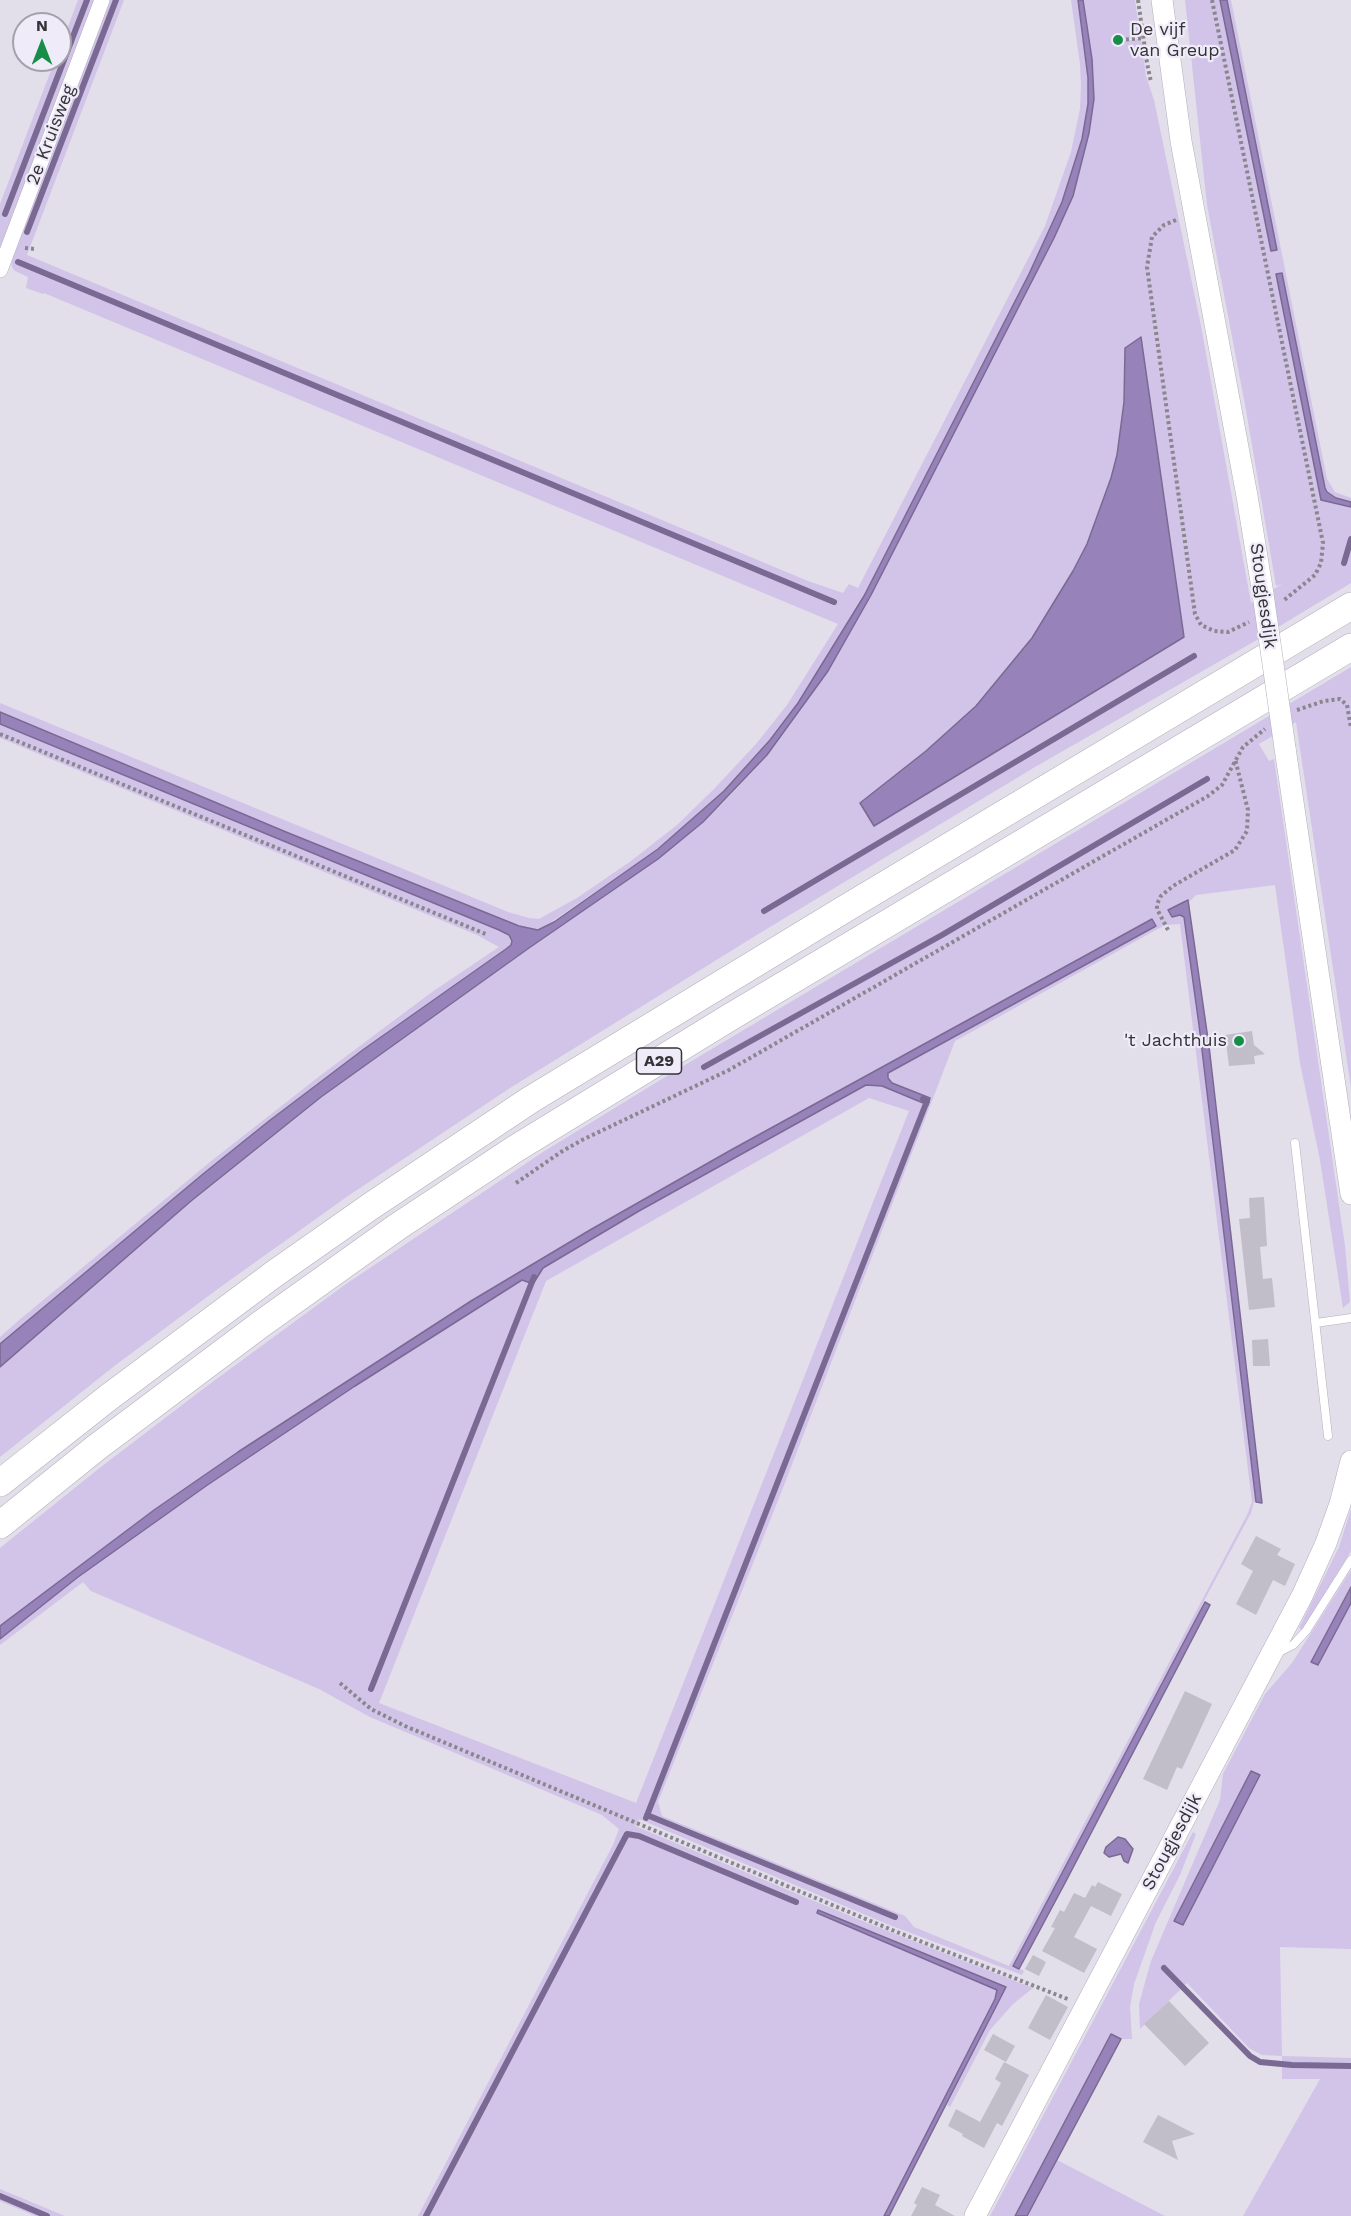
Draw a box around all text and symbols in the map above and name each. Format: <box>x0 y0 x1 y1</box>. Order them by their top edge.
north arrow <box>12 12 72 72</box>
text: N <box>36 16 48 35</box>
place label: De vijf van Greup <box>1130 19 1219 62</box>
marker: De vijf van Greup <box>1111 33 1125 47</box>
street label: 2e Kruisweg <box>22 82 80 188</box>
street label: Stougjesdijk <box>1245 542 1281 650</box>
place label: 't Jachthuis <box>1124 1030 1227 1052</box>
marker: 't Jachthuis <box>1232 1034 1246 1048</box>
road number: A29 <box>636 1048 682 1074</box>
street label: Stougjesdijk <box>1138 1790 1206 1894</box>

